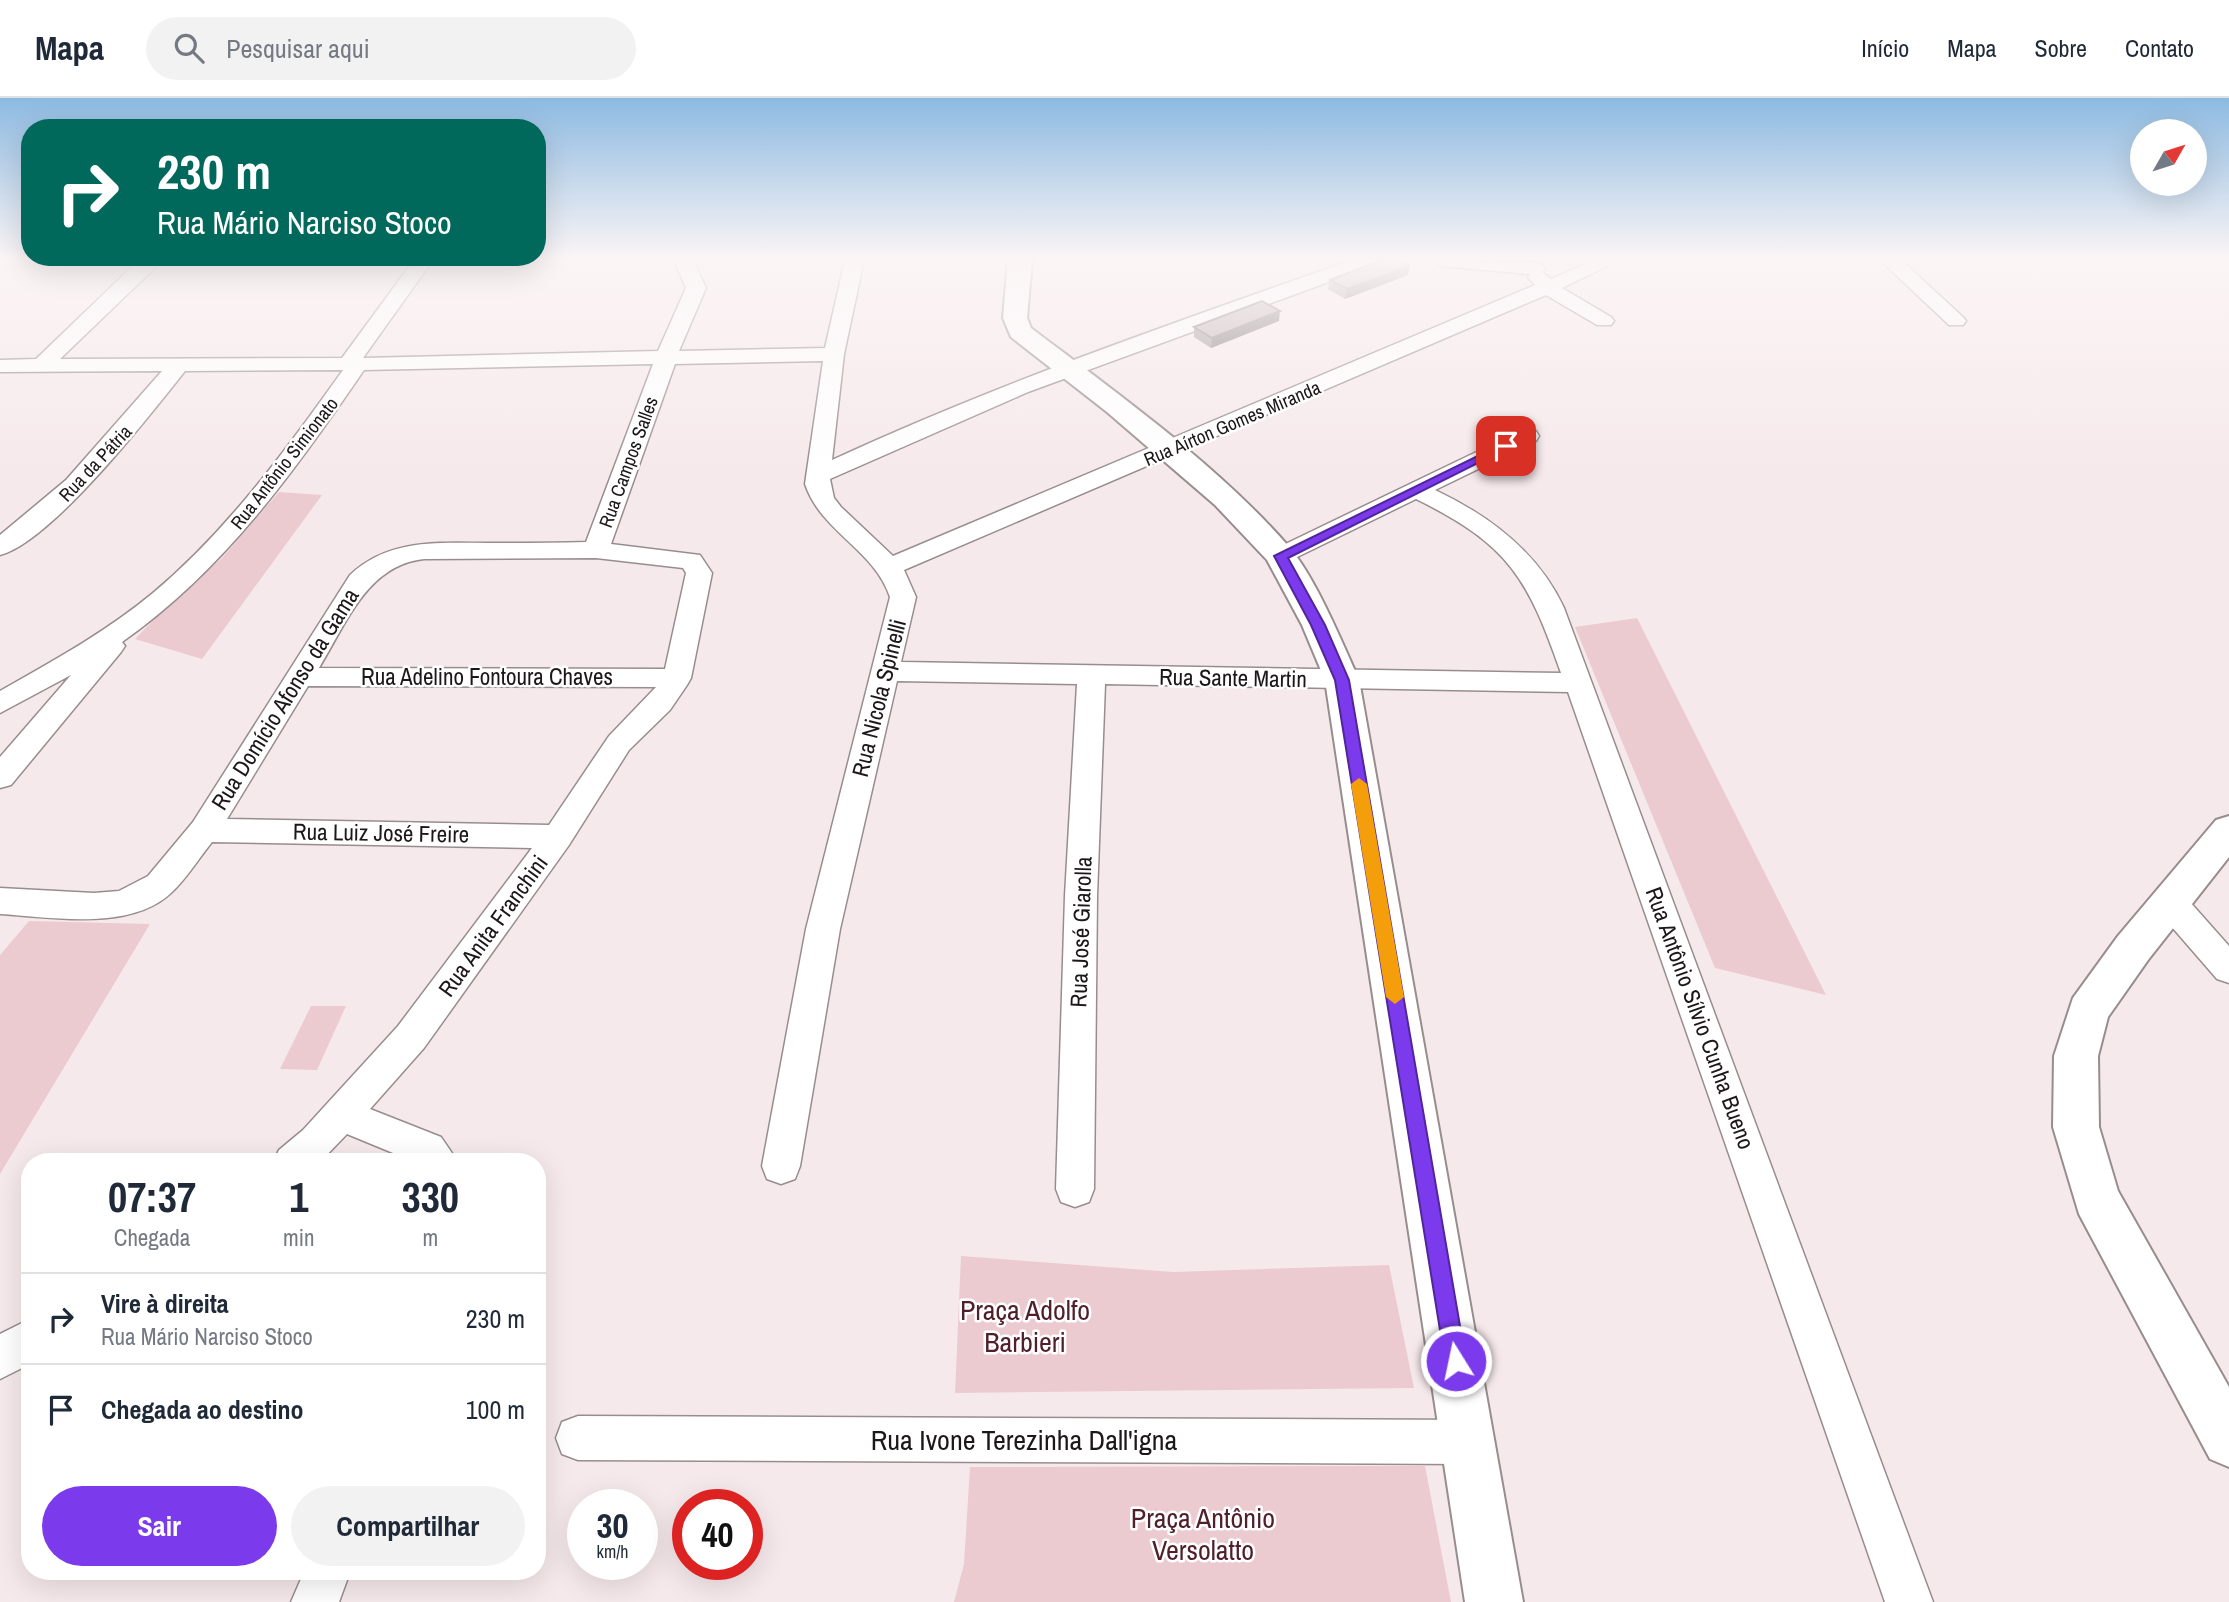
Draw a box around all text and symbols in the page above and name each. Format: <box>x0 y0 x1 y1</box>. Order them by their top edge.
search box <box>146 17 636 80</box>
text: Mapa <box>35 26 104 70</box>
icon: search <box>170 29 208 67</box>
text: Pesquisar aqui <box>226 31 370 66</box>
text: Início <box>1861 32 1909 64</box>
text: Mapa <box>1947 32 1997 64</box>
text: Sobre <box>2035 32 2087 64</box>
text: Contato <box>2125 32 2194 64</box>
north arrow <box>2130 119 2207 196</box>
map controls <box>2130 119 2207 196</box>
text: 230 m <box>157 138 271 204</box>
icon: right <box>42 147 133 238</box>
text: Rua Mário Narciso Stoco <box>157 201 452 244</box>
street label: Rua Aírton Gomes Miranda <box>1140 374 1325 472</box>
street label: Rua Antônio Simionato <box>224 392 344 534</box>
street label: Rua Campos Salles <box>592 393 664 531</box>
pin <box>1476 416 1536 476</box>
street label: Rua da Pátria <box>53 419 138 507</box>
icon: arrive <box>1487 427 1525 465</box>
street label: Rua Domício Afonso da Gama <box>204 582 366 815</box>
street label: Rua Nicola Spinelli <box>844 616 913 780</box>
street label: Rua Adelino Fontoura Chaves <box>361 661 613 692</box>
street label: Rua Sante Martin <box>1159 661 1307 694</box>
street label: Rua Luiz José Freire <box>293 815 469 850</box>
street label: Rua Anita Franchini <box>431 849 554 1003</box>
street label: Rua José Giarolla <box>1062 856 1099 1008</box>
street label: Rua Antônio Sílvio Cunha Bueno <box>1639 882 1762 1153</box>
text: 07:37 <box>108 1169 196 1225</box>
text: 1 <box>289 1169 308 1225</box>
text: 330 <box>402 1169 459 1225</box>
text: Chegada <box>114 1222 190 1253</box>
text: min <box>283 1222 315 1253</box>
text: m <box>422 1222 438 1253</box>
text: Vire à direita <box>101 1286 229 1321</box>
park label: Praça Adolfo Barbieri <box>960 1291 1090 1361</box>
icon: right <box>42 1300 80 1338</box>
text: 230 m <box>466 1301 525 1336</box>
text: Rua Mário Narciso Stoco <box>101 1321 313 1352</box>
position arrow <box>1419 1324 1493 1398</box>
icon: arrive <box>42 1391 80 1429</box>
text: Chegada ao destino <box>101 1392 304 1427</box>
text: 100 m <box>466 1392 525 1427</box>
street label: Rua Ivone Terezinha Dall'igna <box>871 1421 1177 1459</box>
button: Sair <box>42 1486 277 1566</box>
button: Compartilhar <box>291 1486 525 1566</box>
speed limit sign: 40 <box>672 1489 763 1580</box>
park label: Praça Antônio Versolatto <box>1131 1499 1275 1569</box>
text: 30 <box>597 1502 628 1549</box>
text: km/h <box>597 1539 629 1564</box>

